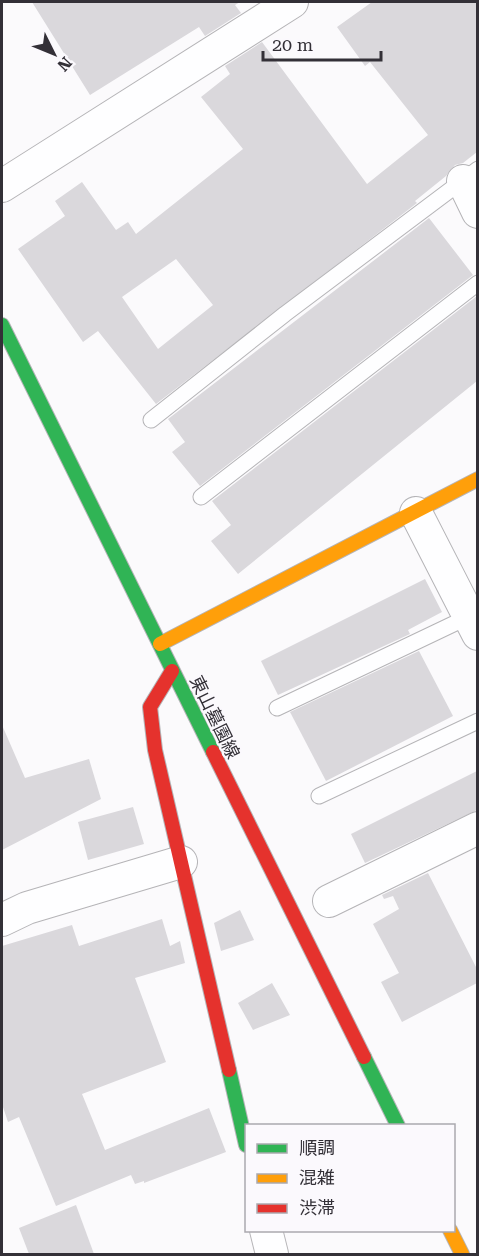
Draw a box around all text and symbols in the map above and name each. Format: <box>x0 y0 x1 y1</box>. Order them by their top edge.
north arrow <box>24 24 84 84</box>
scale bar <box>263 24 382 62</box>
text: 20 m <box>272 34 313 55</box>
text: N <box>53 53 76 75</box>
street label: 東山墓園線 <box>186 672 244 762</box>
legend <box>245 1124 455 1232</box>
text: 順調 <box>299 1137 335 1158</box>
text: 混雑 <box>299 1167 335 1188</box>
text: 渋滞 <box>299 1197 335 1218</box>

